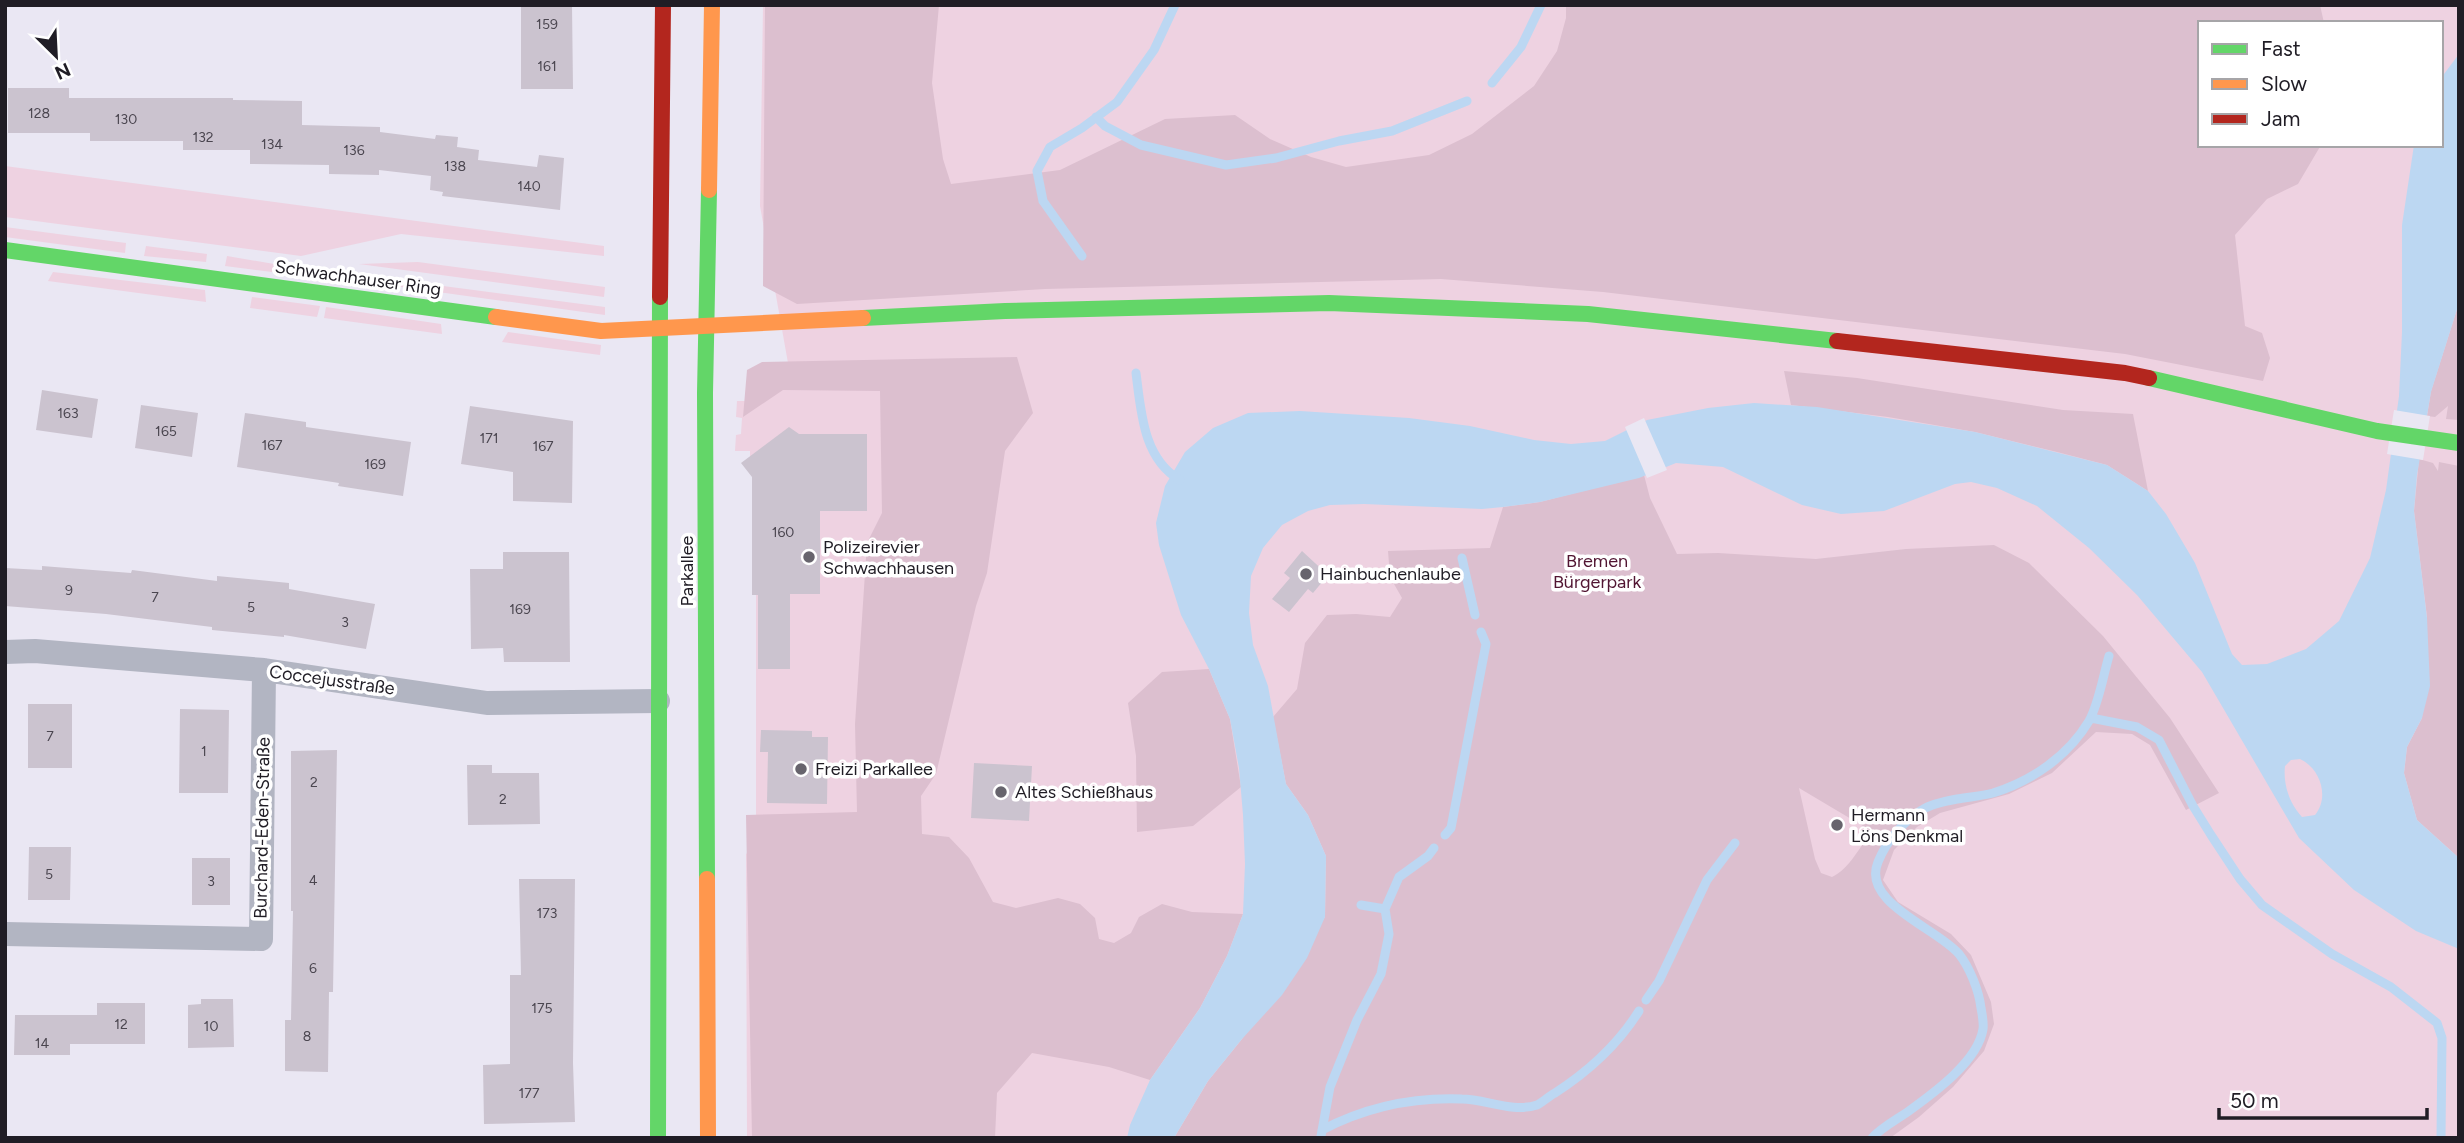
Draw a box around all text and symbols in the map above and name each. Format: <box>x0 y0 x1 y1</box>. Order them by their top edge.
house number: 159 <box>536 16 558 33</box>
north arrow <box>21 21 91 91</box>
legend <box>2198 21 2443 147</box>
text: Fast <box>2261 36 2301 61</box>
text: N <box>51 58 74 85</box>
house number: 161 <box>537 58 557 75</box>
text: Slow <box>2261 71 2307 96</box>
house number: 128 <box>28 105 50 122</box>
text: Jam <box>2261 106 2300 131</box>
house number: 130 <box>115 111 137 128</box>
house number: 132 <box>192 129 214 146</box>
house number: 134 <box>261 136 283 153</box>
house number: 136 <box>343 142 365 159</box>
house number: 138 <box>444 158 466 175</box>
house number: 140 <box>517 178 541 195</box>
street label: Schwachhauser Ring <box>273 255 443 301</box>
house number: 163 <box>57 405 79 422</box>
house number: 165 <box>155 423 177 440</box>
house number: 171 <box>479 430 499 447</box>
house number: 167 <box>261 437 283 454</box>
house number: 167 <box>532 438 554 455</box>
house number: 169 <box>364 456 386 473</box>
house number: 160 <box>772 524 794 541</box>
street label: Parkallee <box>676 535 698 606</box>
place label: Polizeirevier Schwachhausen <box>823 536 954 579</box>
marker: Polizeirevier Schwachhausen <box>801 549 817 565</box>
park label: Bremen Bürgerpark <box>1553 550 1641 593</box>
place label: Hainbuchenlaube <box>1320 563 1461 585</box>
marker: Hainbuchenlaube <box>1298 566 1314 582</box>
house number: 9 <box>65 582 73 599</box>
house number: 7 <box>151 589 159 606</box>
house number: 5 <box>247 599 255 616</box>
house number: 169 <box>509 601 531 618</box>
house number: 3 <box>341 614 349 631</box>
street label: Coccejusstraße <box>268 660 396 700</box>
house number: 7 <box>46 728 54 745</box>
street label: Burchard-Eden-Straße <box>249 737 275 919</box>
house number: 1 <box>201 743 207 760</box>
place label: Freizi Parkallee <box>815 758 933 780</box>
marker: Freizi Parkallee <box>793 761 809 777</box>
house number: 2 <box>310 774 318 791</box>
place label: Altes Schießhaus <box>1015 781 1153 803</box>
marker: Altes Schießhaus <box>993 784 1009 800</box>
house number: 2 <box>499 791 507 808</box>
place label: Hermann Löns Denkmal <box>1851 804 1963 847</box>
marker: Hermann Löns Denkmal <box>1829 817 1845 833</box>
house number: 5 <box>45 866 53 883</box>
house number: 4 <box>309 872 318 889</box>
house number: 3 <box>207 873 215 890</box>
house number: 173 <box>537 905 557 922</box>
house number: 6 <box>309 960 317 977</box>
house number: 175 <box>531 1000 553 1017</box>
house number: 12 <box>114 1016 128 1033</box>
house number: 10 <box>204 1018 218 1035</box>
house number: 8 <box>303 1028 311 1045</box>
house number: 14 <box>35 1035 50 1052</box>
scale bar <box>2219 1076 2427 1120</box>
house number: 177 <box>519 1085 540 1102</box>
text: 50 m <box>2230 1088 2279 1113</box>

